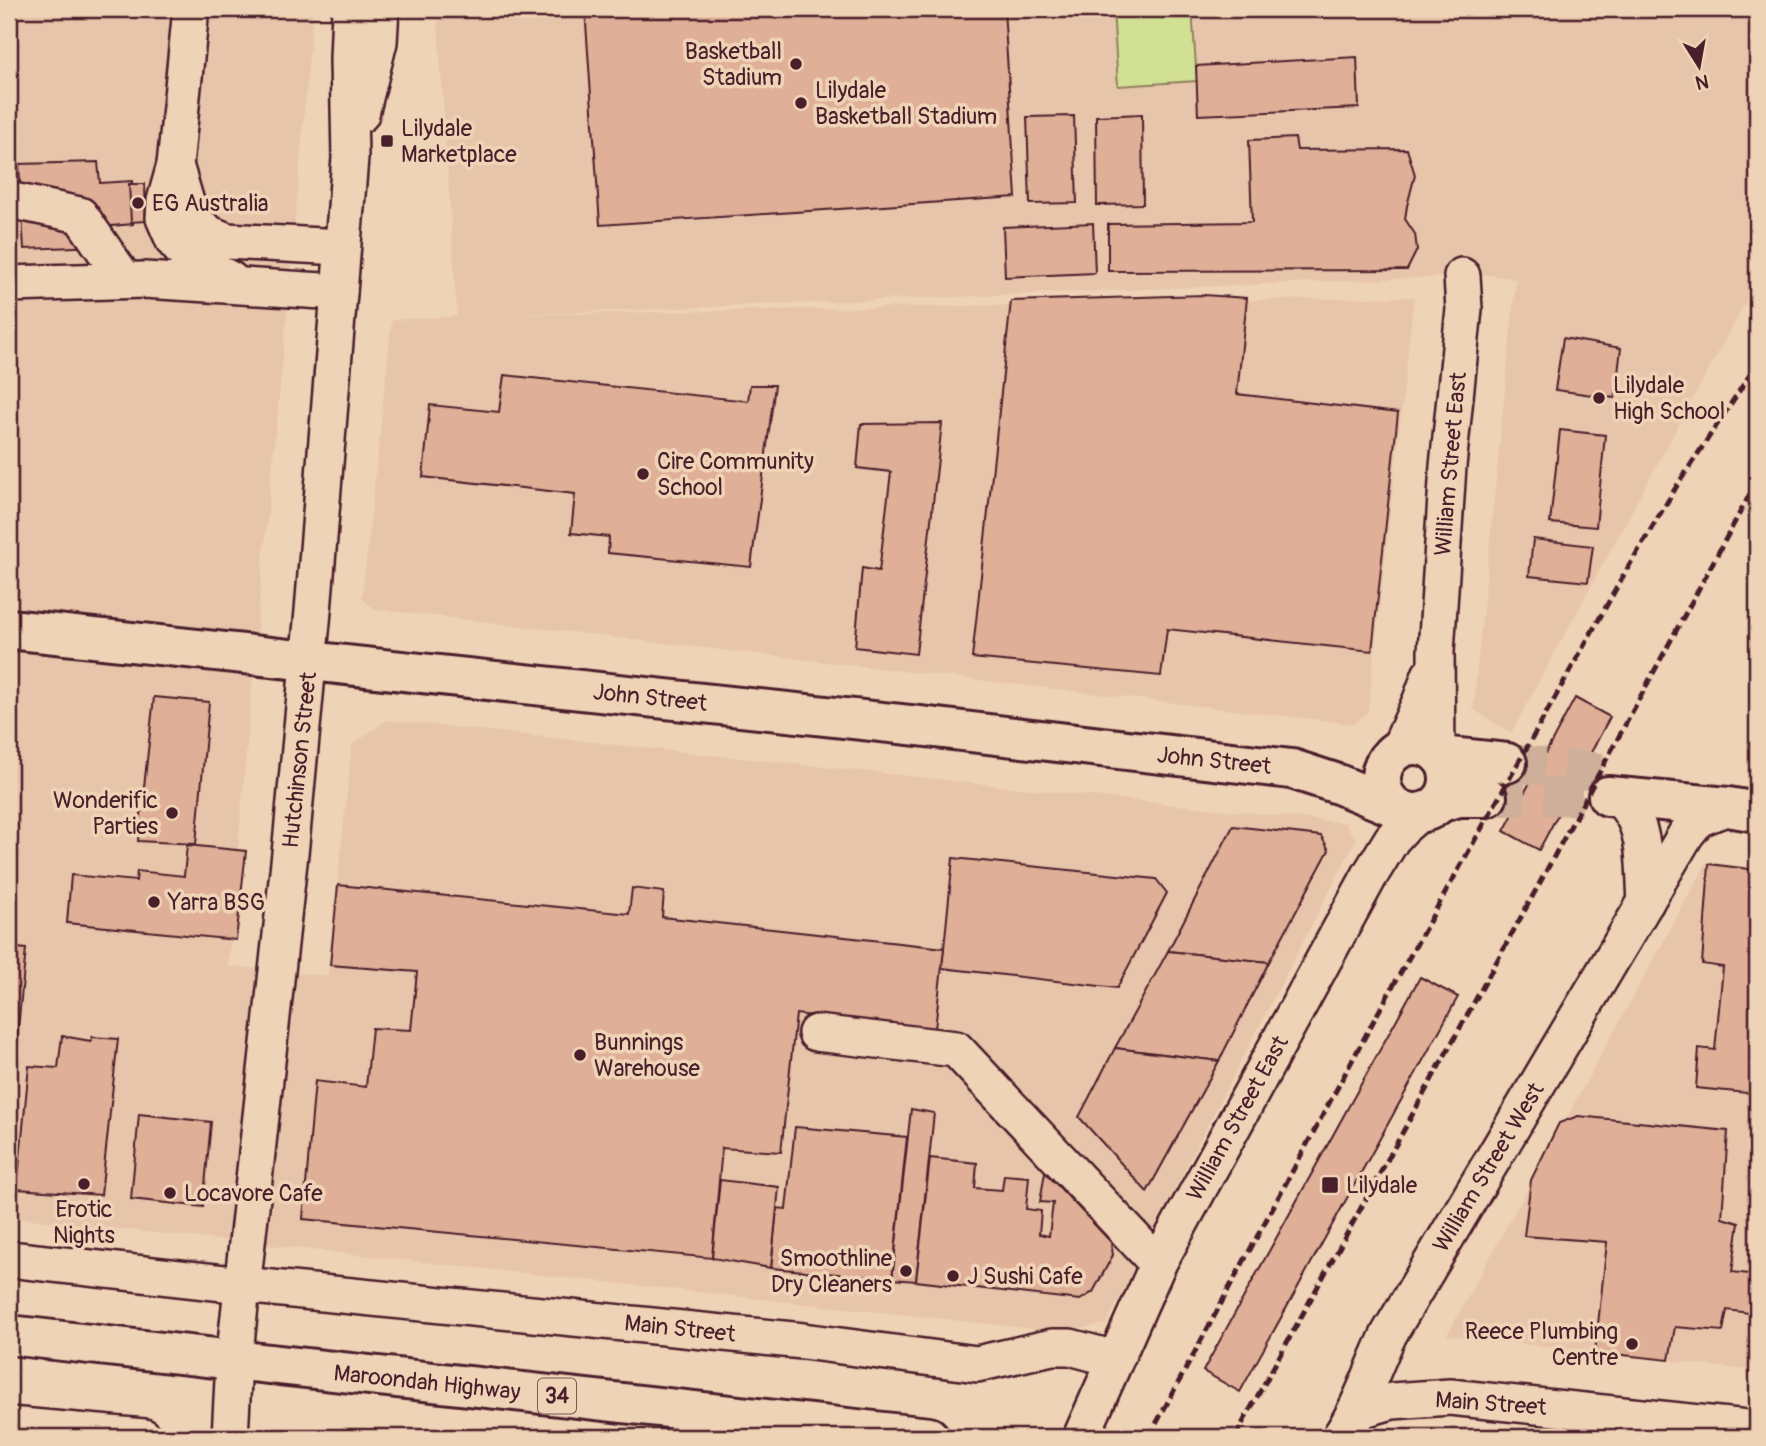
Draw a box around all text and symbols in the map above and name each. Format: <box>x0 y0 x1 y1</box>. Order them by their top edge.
north arrow <box>1664 32 1734 102</box>
place label: Basketball Stadium <box>685 37 782 92</box>
marker: Basketball Stadium <box>788 56 804 72</box>
text: N <box>1693 69 1711 95</box>
place label: Lilydale Basketball Stadium <box>815 76 997 131</box>
marker: Lilydale Basketball Stadium <box>793 95 809 111</box>
place label: Lilydale Marketplace <box>401 114 517 169</box>
marker: Lilydale Marketplace <box>379 133 395 149</box>
place label: EG Australia <box>152 189 269 218</box>
marker: EG Australia <box>130 195 146 211</box>
street label: William Street East <box>1428 370 1473 557</box>
place label: Lilydale High School <box>1613 371 1725 426</box>
marker: Lilydale High School <box>1591 390 1607 406</box>
place label: Cire Community School <box>657 447 814 502</box>
marker: Cire Community School <box>635 466 651 482</box>
street label: Hutchinson Street <box>276 670 323 850</box>
street label: John Street <box>591 677 709 718</box>
street label: John Street <box>1155 740 1273 781</box>
place label: Wonderific Parties <box>53 786 158 841</box>
marker: Wonderific Parties <box>164 805 180 821</box>
place label: Yarra BSG <box>167 888 265 917</box>
marker: Yarra BSG <box>146 894 162 910</box>
place label: Bunnings Warehouse <box>594 1028 700 1083</box>
street label: William Street East <box>1180 1030 1295 1206</box>
marker: Bunnings Warehouse <box>572 1047 588 1063</box>
street label: William Street West <box>1426 1077 1551 1257</box>
place label: Lilydale <box>1346 1171 1418 1200</box>
marker: Lilydale <box>1320 1175 1340 1195</box>
marker: Erotic Nights <box>76 1176 92 1192</box>
place label: Locavore Cafe <box>184 1179 323 1208</box>
marker: Locavore Cafe <box>162 1185 178 1201</box>
place label: Erotic Nights <box>53 1195 115 1250</box>
place label: Smoothline Dry Cleaners <box>771 1244 893 1299</box>
place label: J Sushi Cafe <box>967 1262 1083 1291</box>
marker: Smoothline Dry Cleaners <box>898 1263 914 1279</box>
marker: J Sushi Cafe <box>945 1268 961 1284</box>
street label: Main Street <box>623 1308 738 1349</box>
place label: Reece Plumbing Centre <box>1465 1317 1619 1372</box>
marker: Reece Plumbing Centre <box>1624 1336 1640 1352</box>
street label: Maroondah Highway <box>332 1358 522 1407</box>
road number: 34 <box>538 1378 576 1414</box>
street label: Main Street <box>1434 1385 1548 1422</box>

